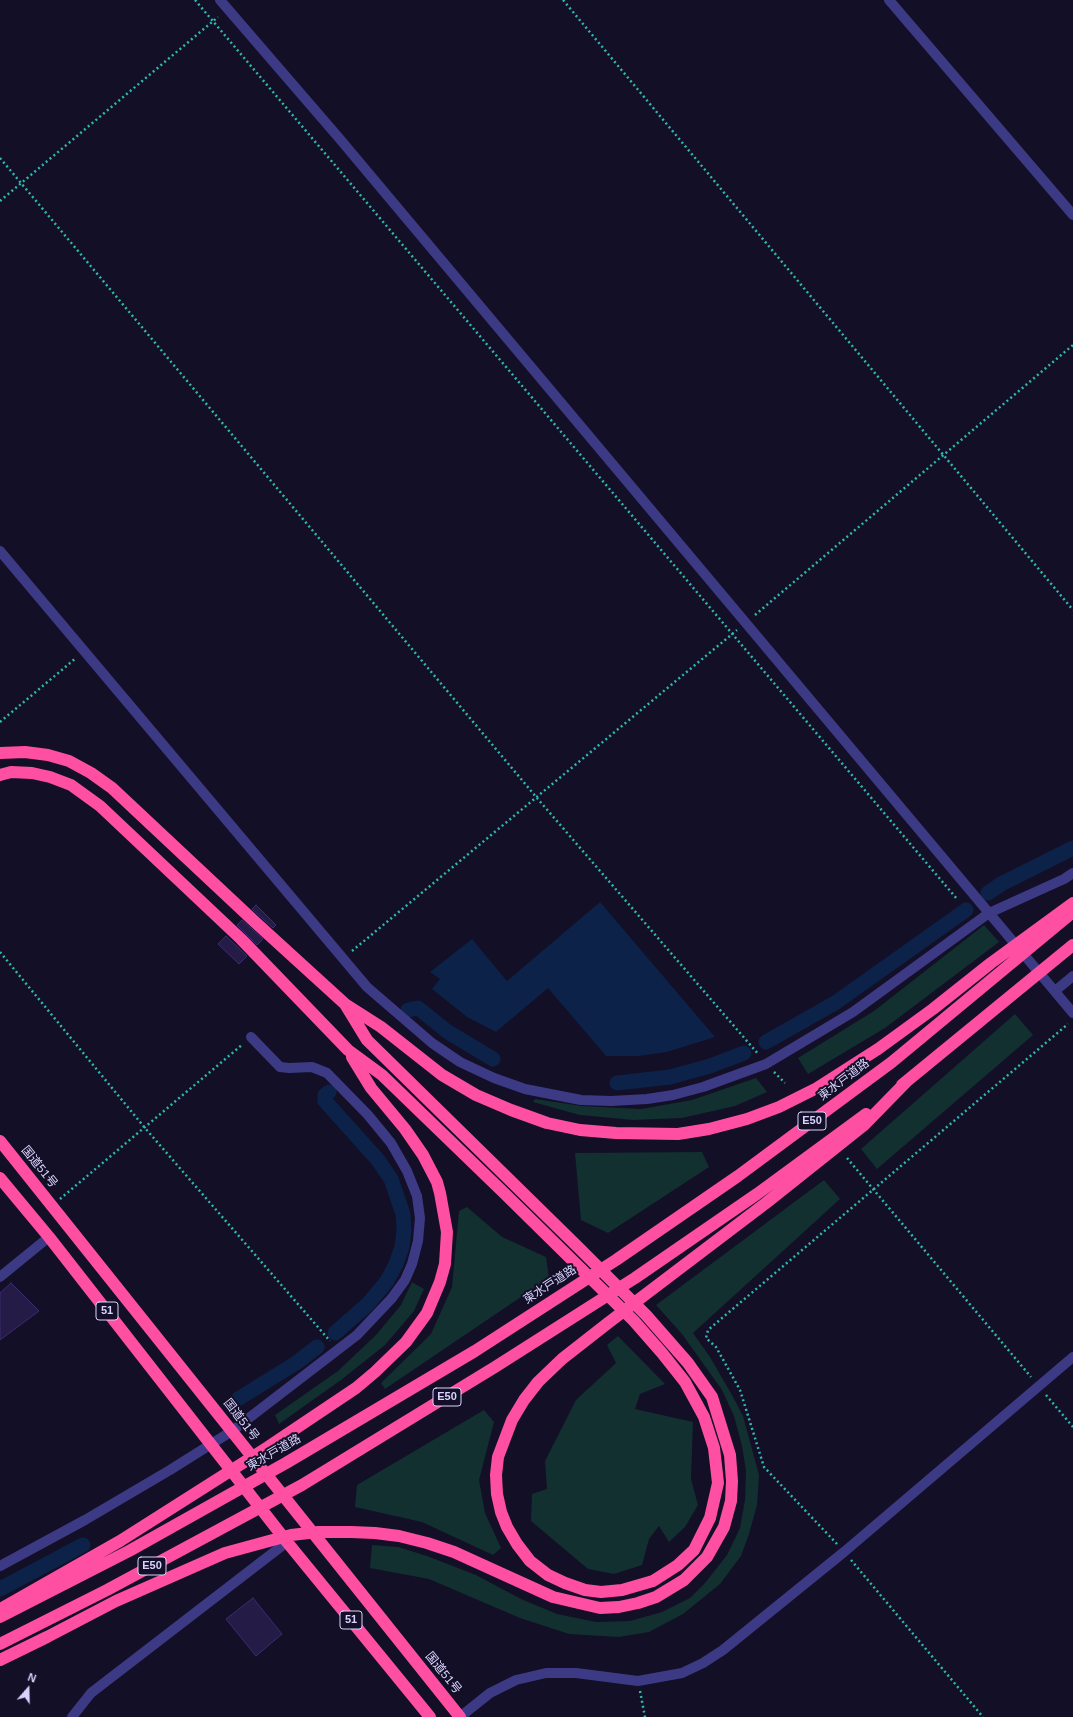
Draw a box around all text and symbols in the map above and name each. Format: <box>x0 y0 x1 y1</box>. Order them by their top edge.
street label: 東水戸道路 <box>816 1056 872 1104</box>
road number: E50 <box>798 1112 826 1130</box>
street label: 国道51号 <box>18 1143 60 1191</box>
street label: 東水戸道路 <box>521 1263 579 1307</box>
road number: 51 <box>96 1302 118 1320</box>
road number: E50 <box>433 1388 461 1406</box>
street label: 国道51号 <box>220 1396 262 1444</box>
street label: 東水戸道路 <box>244 1432 304 1474</box>
road number: E50 <box>138 1557 166 1575</box>
road number: 51 <box>340 1611 362 1629</box>
street label: 国道51号 <box>422 1649 464 1697</box>
north arrow <box>8 1669 48 1709</box>
text: N <box>26 1671 38 1685</box>

